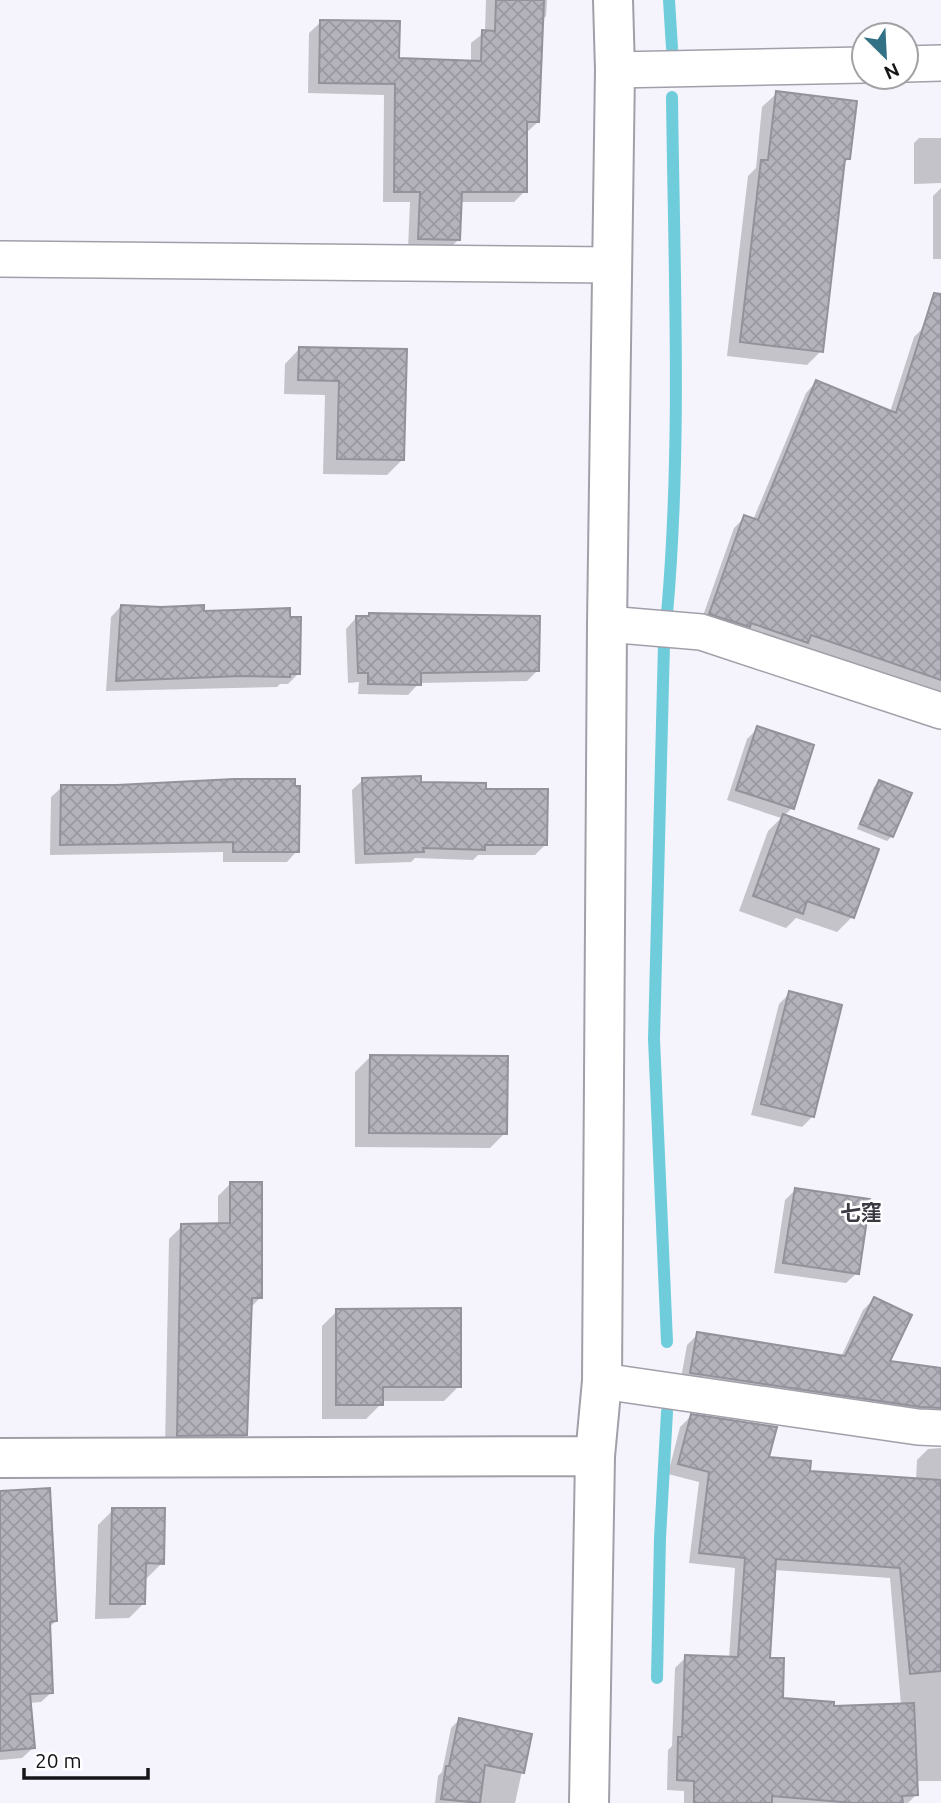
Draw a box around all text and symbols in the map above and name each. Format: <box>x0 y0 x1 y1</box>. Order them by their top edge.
north arrow <box>850 21 920 91</box>
text: N <box>881 59 903 84</box>
district label: 七窪 <box>840 1200 882 1224</box>
scale bar <box>24 1736 149 1780</box>
text: 20 m <box>35 1748 82 1772</box>

